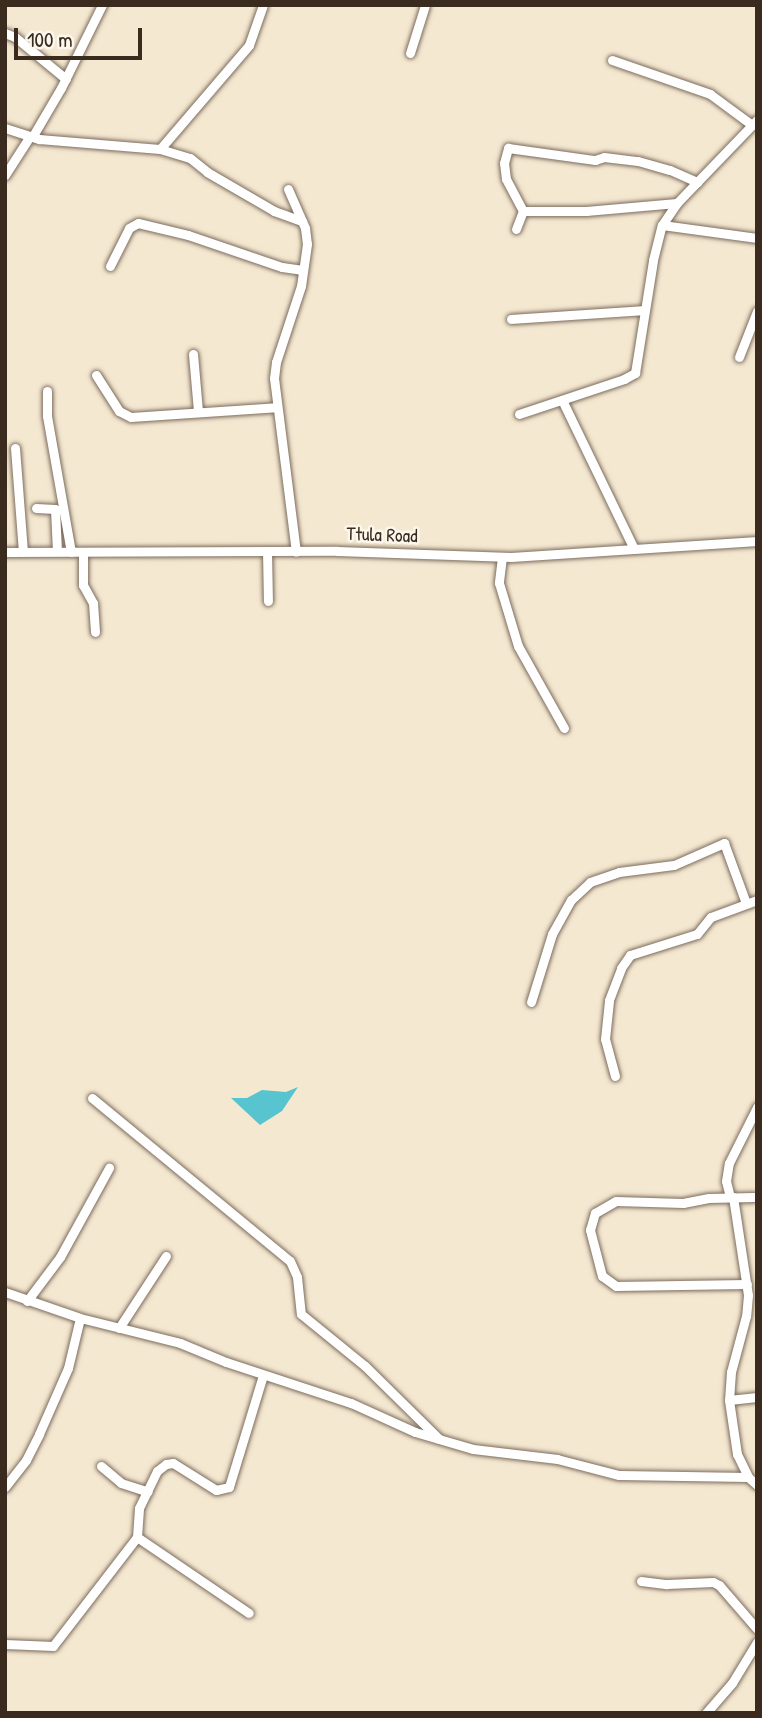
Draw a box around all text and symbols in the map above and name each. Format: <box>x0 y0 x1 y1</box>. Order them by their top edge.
scale bar <box>18 14 145 58</box>
text: 100 m <box>27 25 73 54</box>
street label: Ttula Road <box>346 522 418 548</box>

